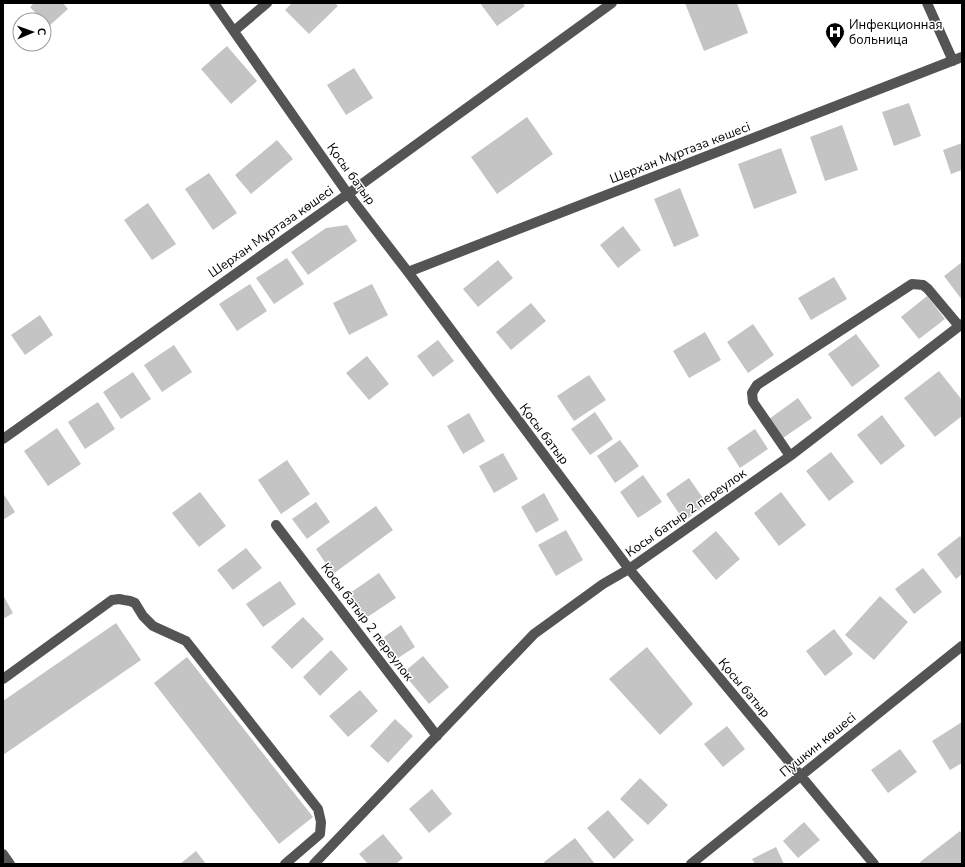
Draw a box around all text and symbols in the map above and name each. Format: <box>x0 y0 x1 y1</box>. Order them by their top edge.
north arrow <box>12 12 52 52</box>
place label: Инфекционная больница <box>849 16 942 49</box>
hospital icon: Инфекционная больница <box>824 21 846 49</box>
text: С <box>34 28 49 36</box>
street label: Шерхан Мұртаза көшесі <box>607 118 753 188</box>
street label: Қосы батыр <box>322 139 380 209</box>
street label: Шерхан Мұртаза көшесі <box>205 182 337 282</box>
street label: Қосы батыр <box>515 400 573 469</box>
street label: Косы батыр 2 переулок <box>622 464 750 562</box>
street label: Косы батыр 2 переулок <box>317 559 418 685</box>
street label: Қосы батыр <box>714 654 774 722</box>
street label: Пушкин көшесі <box>776 709 860 781</box>

